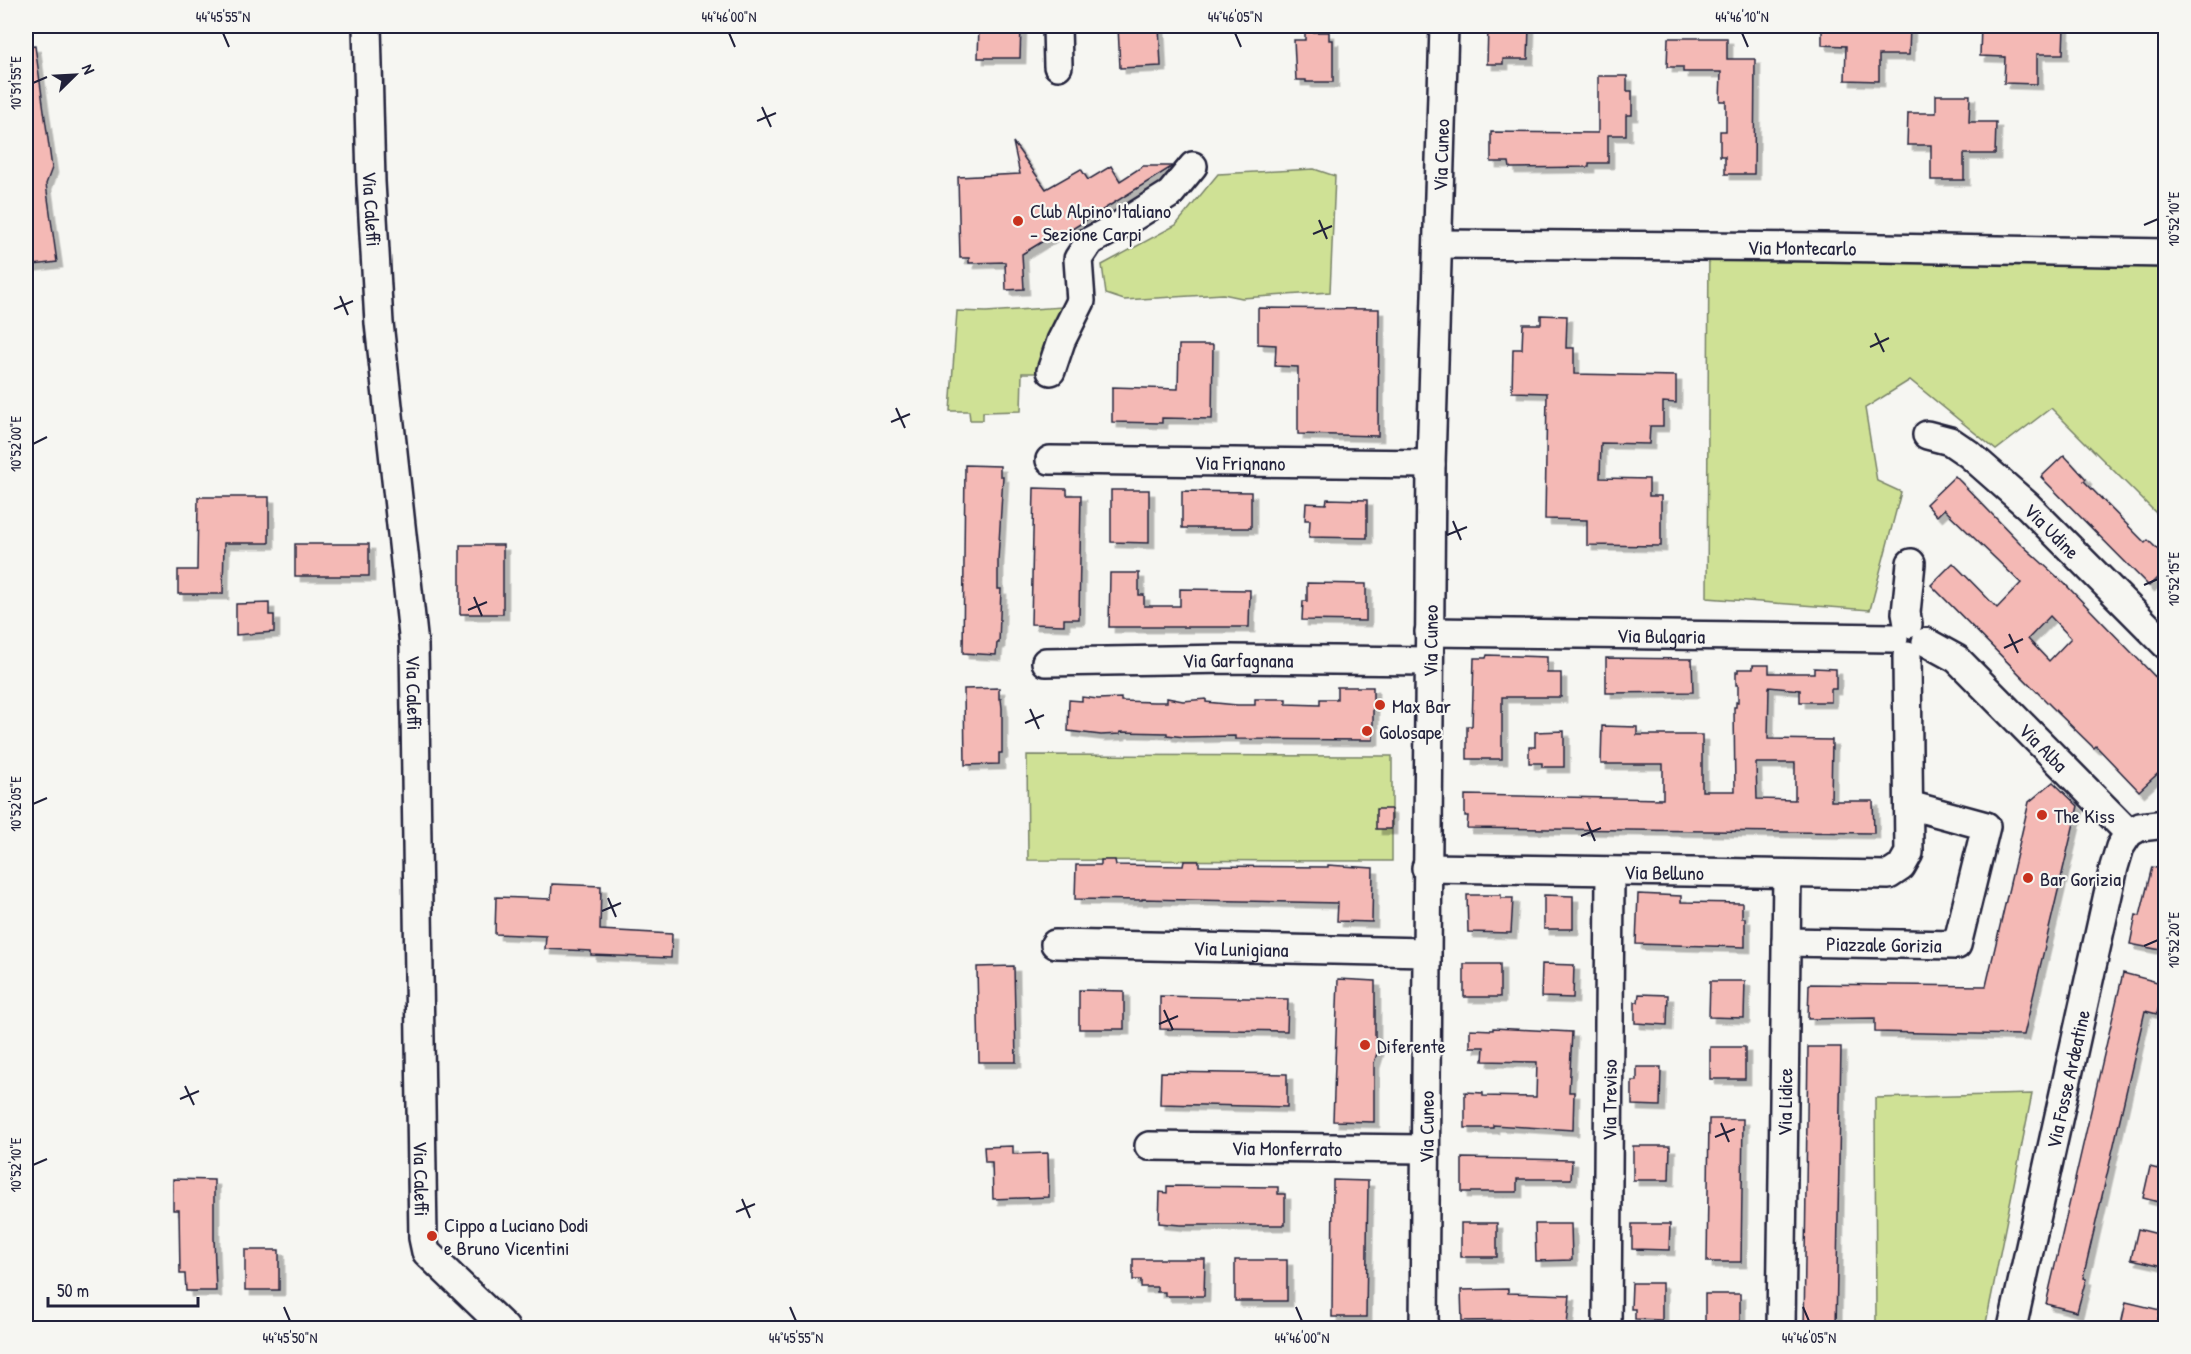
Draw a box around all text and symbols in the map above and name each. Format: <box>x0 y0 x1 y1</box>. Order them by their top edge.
text: 44°45'55"N <box>196 6 250 27</box>
text: 44°46'00"N <box>702 6 756 27</box>
text: 44°46'05"N <box>1208 6 1262 27</box>
text: 44°46'10"N <box>1715 6 1769 27</box>
north arrow <box>45 45 105 105</box>
text: 10°51'55"E <box>5 56 26 110</box>
text: N <box>77 61 101 78</box>
street label: Via Cuneo <box>1426 119 1455 192</box>
street label: Via Caleffi <box>357 171 388 247</box>
text: 10°52'10"E <box>2163 191 2184 246</box>
place label: Club Alpino Italiano - Sezione Carpi <box>1030 197 1171 247</box>
marker: Club Alpino Italiano - Sezione Carpi <box>1011 214 1025 228</box>
street label: Via Montecarlo <box>1748 233 1857 261</box>
text: 10°52'00"E <box>5 416 26 472</box>
street label: Via Frignano <box>1194 448 1286 476</box>
street label: Via Udine <box>2019 497 2086 564</box>
text: 10°52'15"E <box>2163 551 2184 606</box>
street label: Via Cuneo <box>1416 605 1443 677</box>
street label: Via Bulgaria <box>1617 621 1706 649</box>
street label: Via Garfagnana <box>1182 645 1294 673</box>
street label: Via Caleffi <box>401 655 429 731</box>
place label: Max Bar <box>1392 692 1451 719</box>
marker: Max Bar <box>1373 698 1387 712</box>
street label: Via Alba <box>2013 716 2075 778</box>
place label: Golosape <box>1379 718 1442 745</box>
marker: Golosape <box>1360 724 1374 738</box>
text: 10°52'05"E <box>5 776 26 832</box>
place label: The Kiss <box>2054 802 2115 829</box>
marker: The Kiss <box>2035 808 2049 822</box>
street label: Via Belluno <box>1624 857 1704 886</box>
place label: Bar Gorizia <box>2040 865 2121 892</box>
marker: Bar Gorizia <box>2021 871 2035 885</box>
text: 10°52'20"E <box>2163 911 2184 968</box>
street label: Piazzale Gorizia <box>1826 929 1942 958</box>
street label: Via Lunigiana <box>1193 933 1289 963</box>
street label: Via Fosse Ardeatine <box>2039 1007 2096 1151</box>
place label: Diferente <box>1377 1032 1446 1059</box>
marker: Diferente <box>1358 1038 1372 1052</box>
street label: Via Treviso <box>1595 1059 1622 1141</box>
street label: Via Lidice <box>1770 1068 1798 1136</box>
street label: Via Cuneo <box>1412 1091 1439 1163</box>
street label: Via Monferrato <box>1232 1133 1342 1162</box>
text: 10°52'10"E <box>5 1137 26 1192</box>
street label: Via Caleffi <box>408 1141 436 1217</box>
place label: Cippo a Luciano Dodi e Bruno Vicentini <box>444 1211 589 1261</box>
marker: Cippo a Luciano Dodi e Bruno Vicentini <box>425 1229 439 1243</box>
scale bar <box>48 1270 198 1308</box>
text: 50 m <box>57 1278 89 1303</box>
text: 44°45'50"N <box>263 1327 317 1348</box>
text: 44°45'55"N <box>769 1327 823 1348</box>
text: 44°46'00"N <box>1275 1327 1329 1348</box>
text: 44°46'05"N <box>1782 1327 1836 1348</box>

